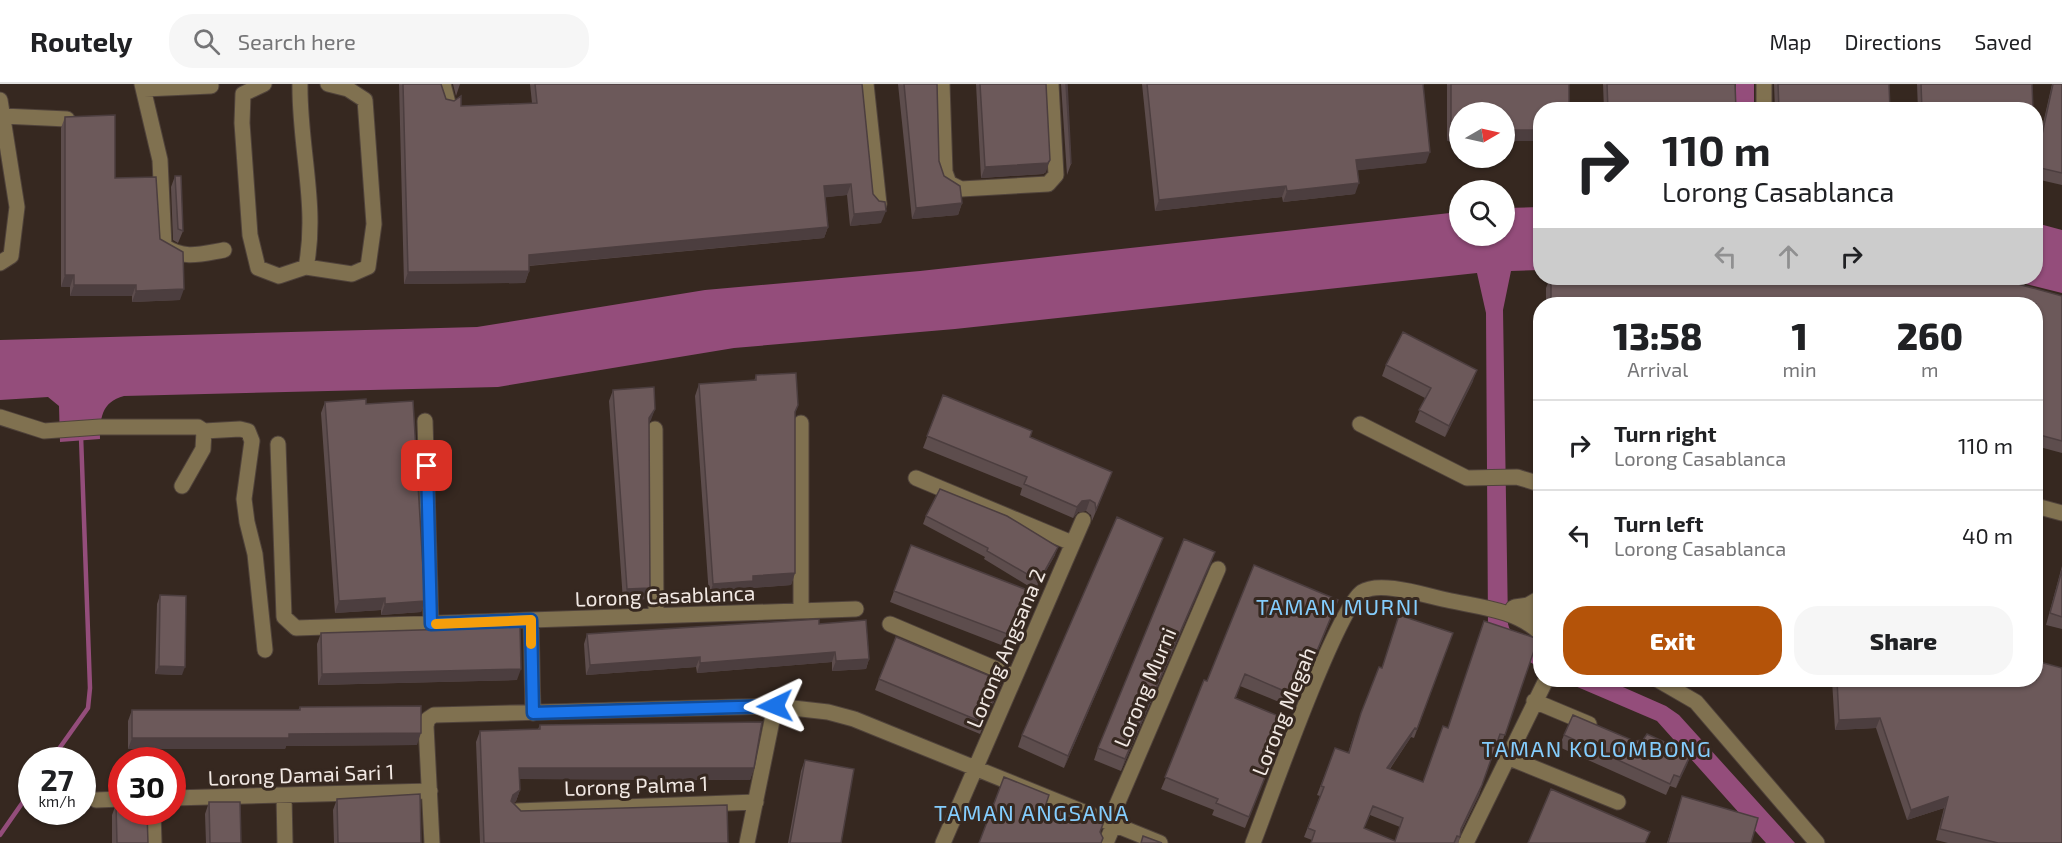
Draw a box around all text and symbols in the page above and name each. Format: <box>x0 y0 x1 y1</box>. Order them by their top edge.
search box <box>169 14 589 68</box>
text: Routely <box>30 24 133 58</box>
icon: search <box>190 25 223 58</box>
text: Search here <box>238 28 356 54</box>
text: Map <box>1769 29 1812 54</box>
text: Directions <box>1845 29 1941 54</box>
text: Saved <box>1974 29 2032 54</box>
north arrow <box>1449 102 1515 168</box>
map controls <box>1449 102 1515 246</box>
text: 110 m <box>1662 124 1771 174</box>
icon: right <box>1563 126 1641 204</box>
text: Lorong Casablanca <box>1662 175 1894 207</box>
button: search <box>1449 180 1515 246</box>
icon: left <box>1709 240 1742 273</box>
icon: ahead <box>1772 240 1805 273</box>
icon: right <box>1835 240 1868 273</box>
text: 13:58 <box>1613 314 1703 357</box>
text: 1 <box>1792 314 1808 357</box>
text: 260 <box>1897 314 1963 357</box>
text: Arrival <box>1627 357 1688 381</box>
text: min <box>1783 357 1817 381</box>
text: m <box>1921 357 1939 381</box>
text: Turn right <box>1614 420 1716 446</box>
icon: right <box>1563 429 1596 462</box>
text: 110 m <box>1958 432 2013 458</box>
pin <box>401 440 452 491</box>
text: Lorong Casablanca <box>1614 446 1786 470</box>
icon: arrive <box>410 449 443 482</box>
text: Turn left <box>1614 510 1703 536</box>
icon: left <box>1563 519 1596 552</box>
text: 40 m <box>1962 522 2013 548</box>
text: Lorong Casablanca <box>1614 536 1786 560</box>
street label: Lorong Angsana 2 <box>960 565 1050 731</box>
street label: Lorong Casablanca <box>574 579 756 611</box>
district label: TAMAN MURNI <box>1256 593 1420 619</box>
button: Exit <box>1563 606 1782 675</box>
button: Share <box>1794 606 2013 675</box>
street label: Lorong Murni <box>1108 623 1180 751</box>
street label: Lorong Megah <box>1246 643 1320 779</box>
position arrow <box>743 674 807 738</box>
district label: TAMAN KOLOMBONG <box>1482 735 1712 761</box>
speed limit sign: 30 <box>108 747 186 825</box>
street label: Lorong Damai Sari 1 <box>207 758 395 790</box>
text: 27 <box>40 761 74 797</box>
street label: Lorong Palma 1 <box>563 770 709 800</box>
text: km/h <box>38 792 76 810</box>
district label: TAMAN ANGSANA <box>934 799 1130 825</box>

